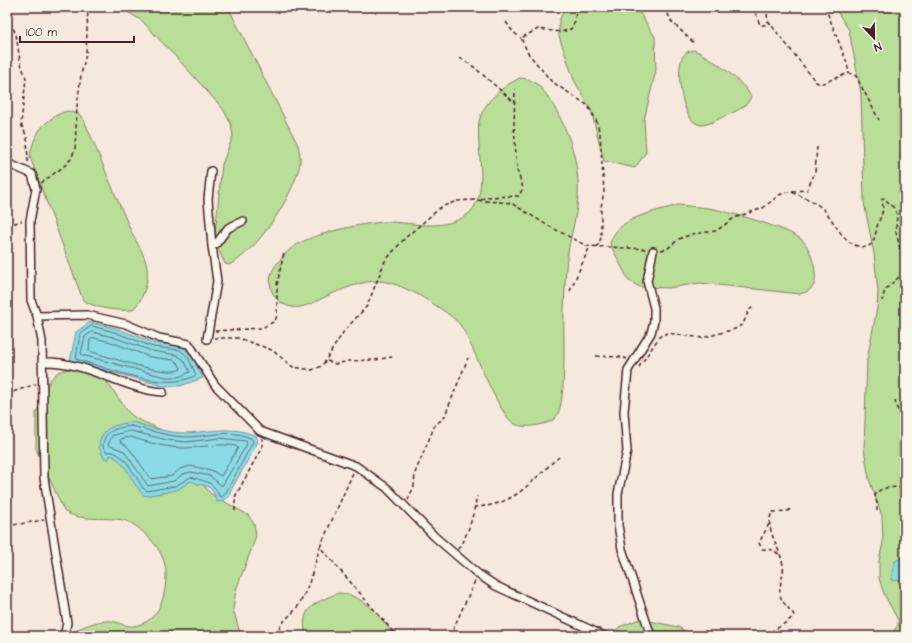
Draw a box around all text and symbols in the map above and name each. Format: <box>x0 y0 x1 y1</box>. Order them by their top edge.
scale bar <box>20 18 134 44</box>
north arrow <box>854 18 894 58</box>
text: 100 m <box>26 24 57 41</box>
text: N <box>871 39 884 55</box>

